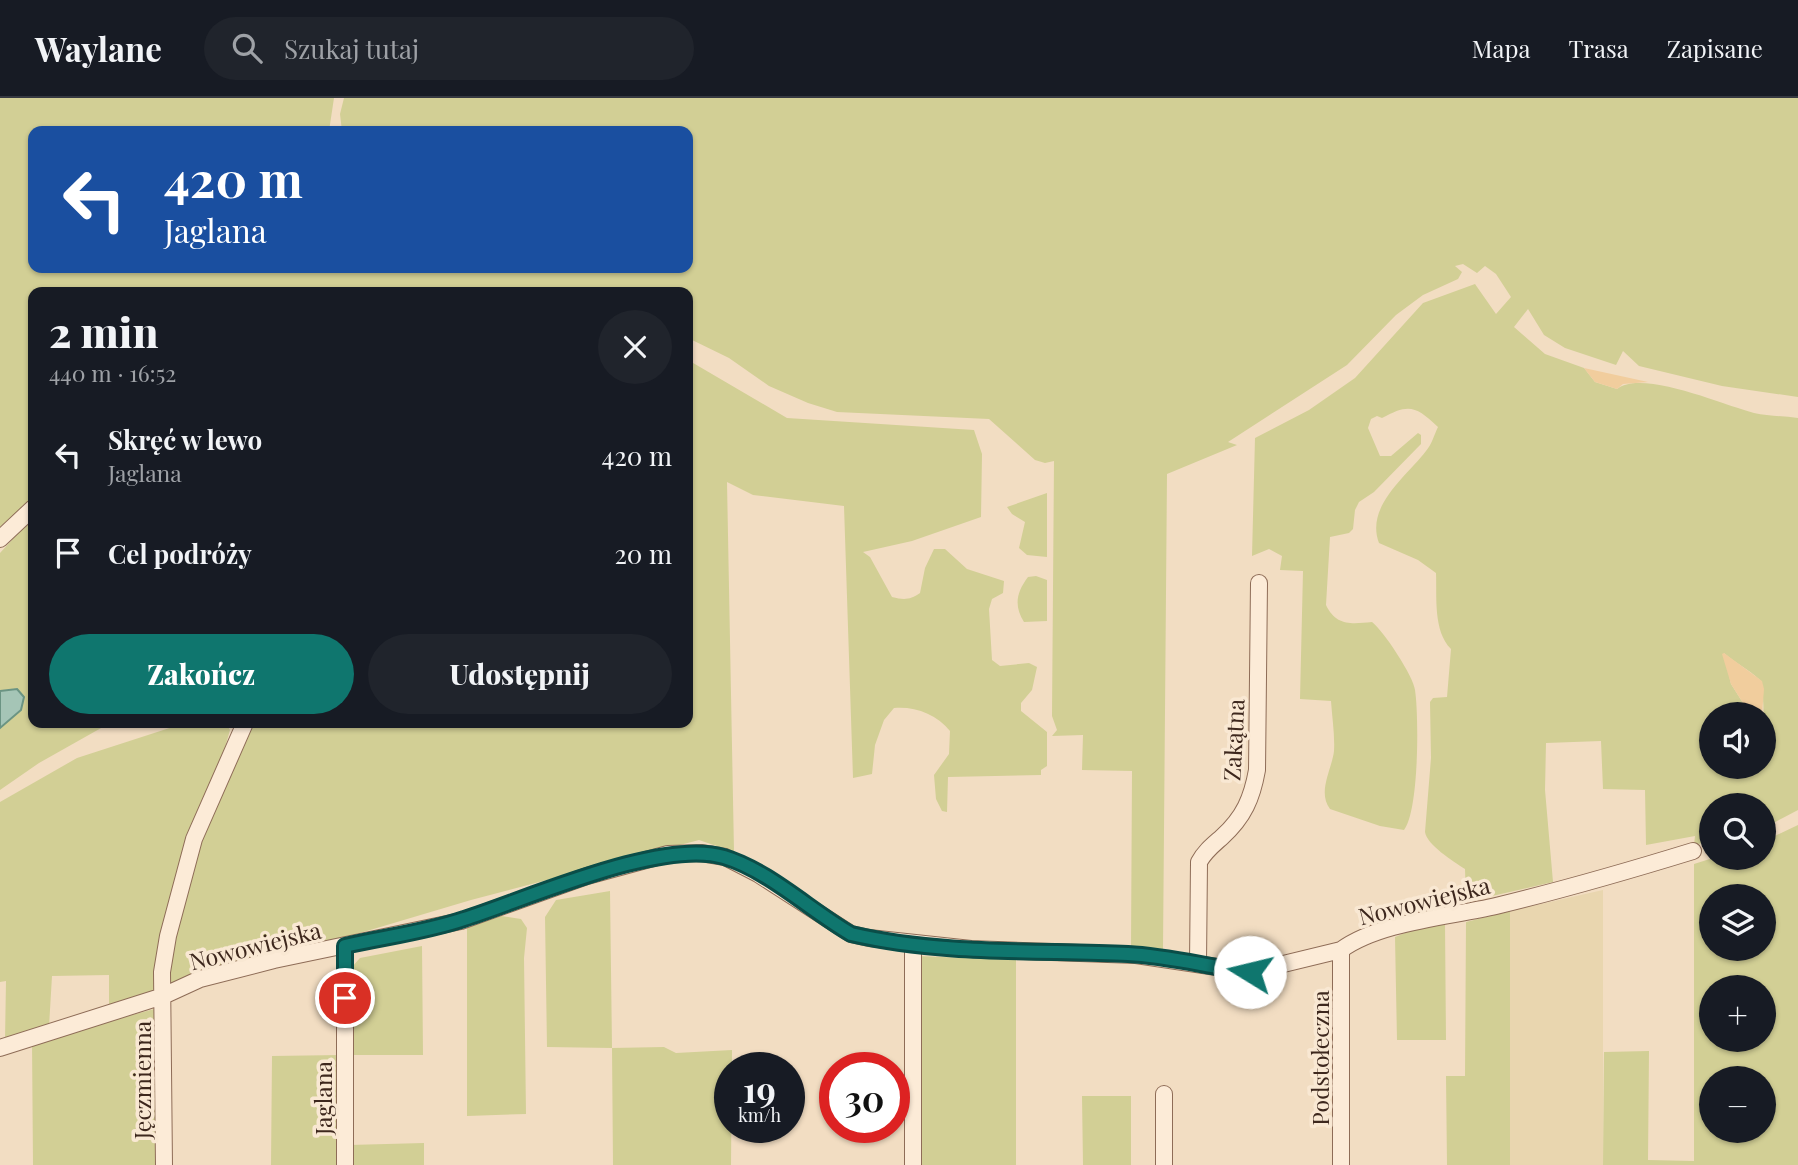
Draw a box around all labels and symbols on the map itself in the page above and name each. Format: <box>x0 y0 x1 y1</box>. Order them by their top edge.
street label: Zakątna <box>1215 698 1251 782</box>
street label: Nowowiejska <box>1355 869 1494 931</box>
street label: Nowowiejska <box>186 914 325 976</box>
position arrow <box>1213 935 1287 1009</box>
pin <box>315 968 375 1028</box>
street label: Podstołeczna <box>1304 990 1335 1126</box>
street label: Jęczmienna <box>126 1020 157 1140</box>
speed limit sign: 30 <box>819 1052 910 1143</box>
street label: Jaglana <box>307 1061 338 1136</box>

